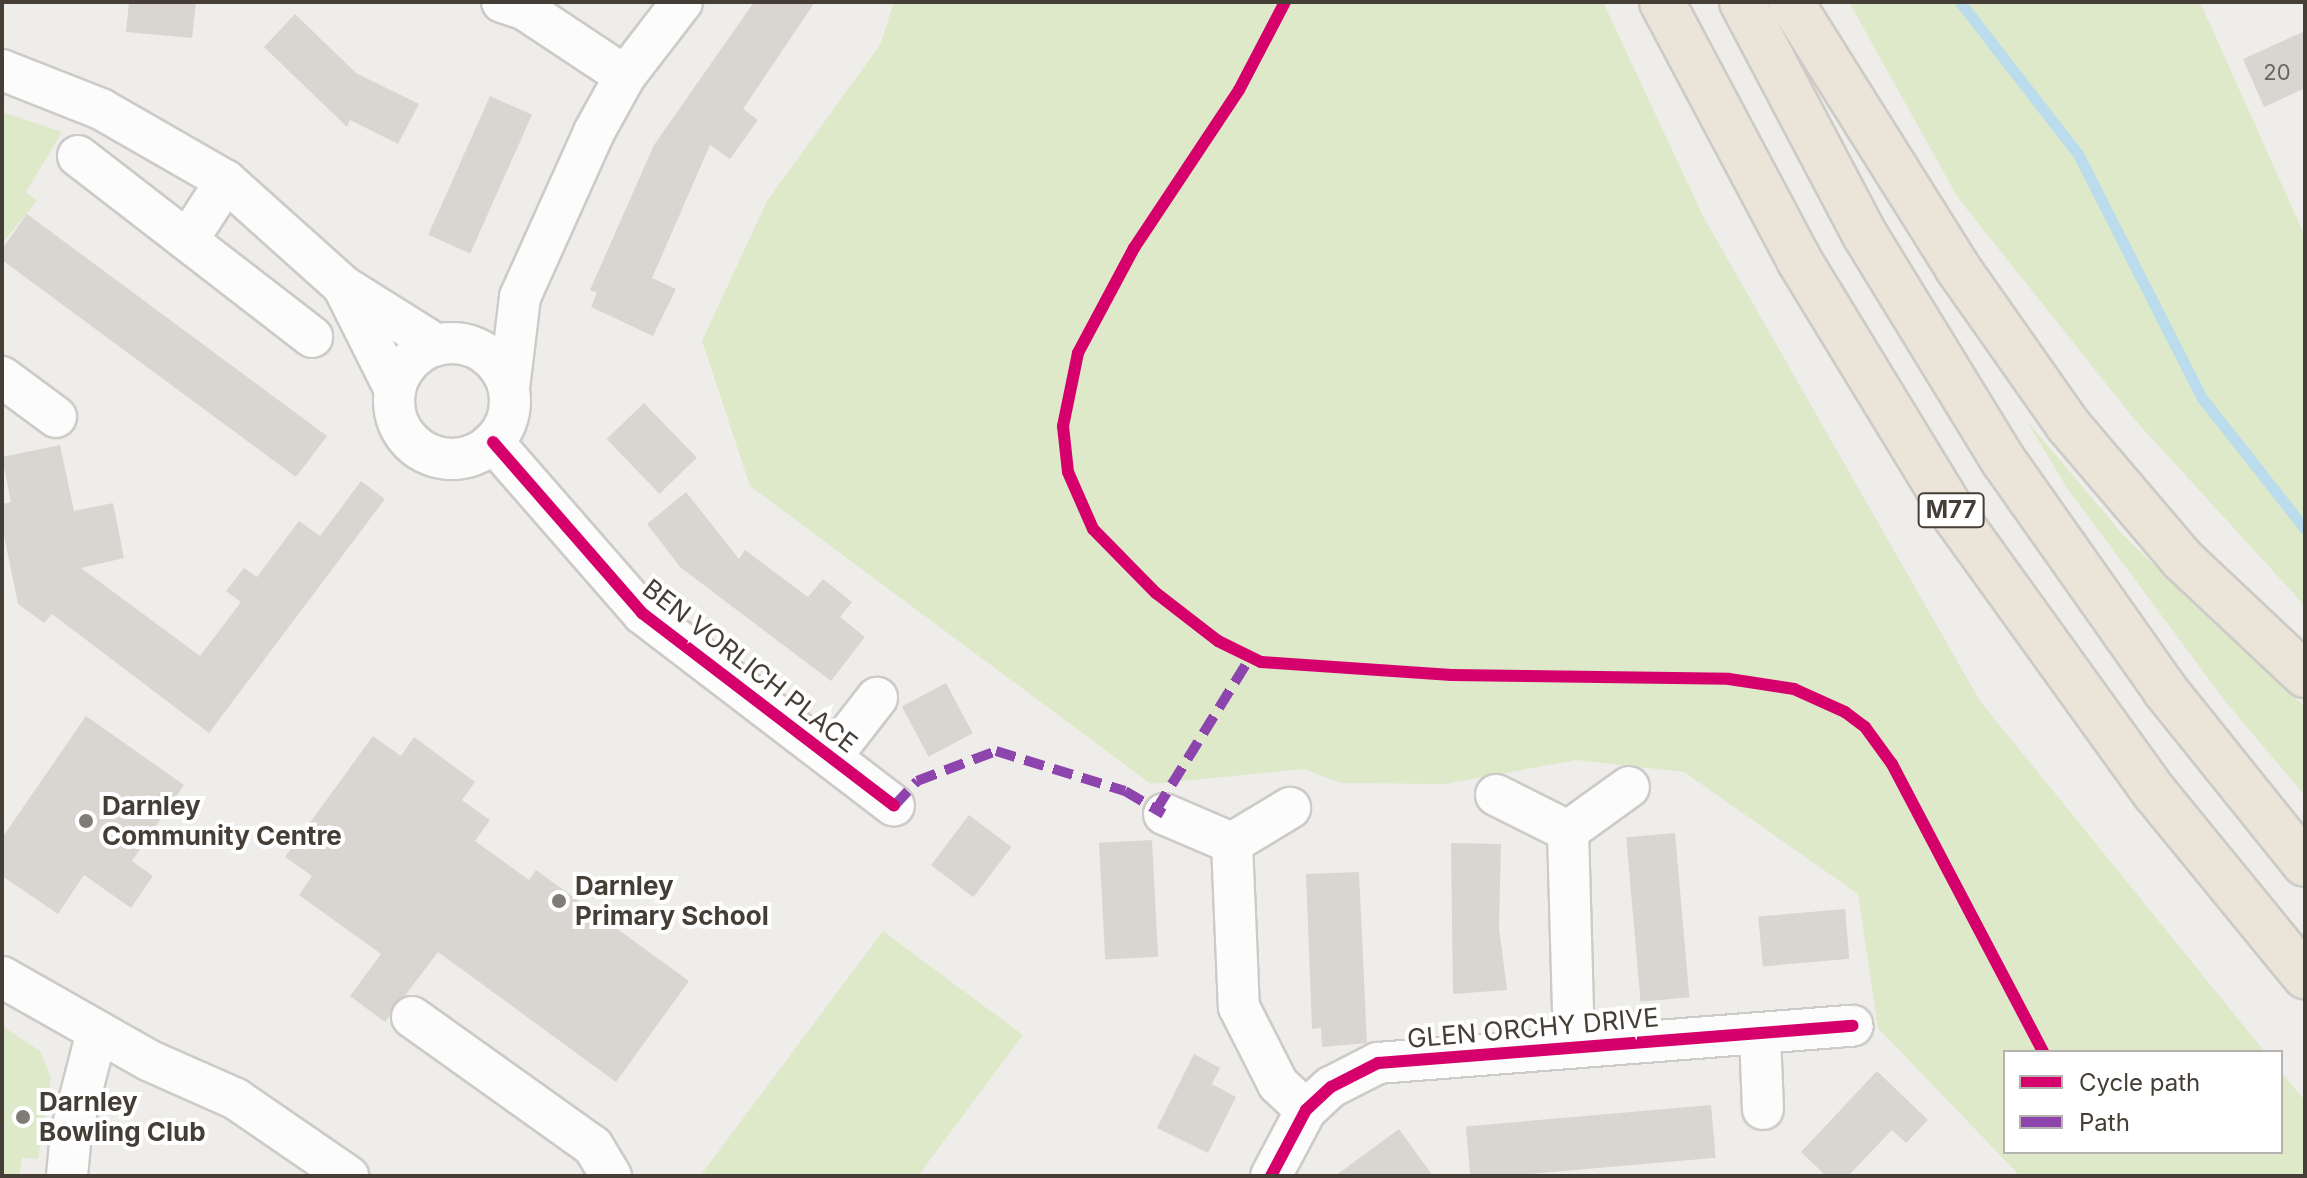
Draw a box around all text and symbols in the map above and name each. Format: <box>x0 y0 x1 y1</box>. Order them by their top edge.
house number: 20 <box>2263 60 2291 86</box>
road number: M77 <box>1917 490 1985 530</box>
street label: BEN VORLICH PLACE <box>637 573 863 759</box>
place label: Darnley Community Centre <box>102 790 342 852</box>
marker: Darnley Community Centre <box>77 812 95 830</box>
place label: Darnley Primary School <box>575 870 769 932</box>
marker: Darnley Primary School <box>550 892 568 910</box>
street label: GLEN ORCHY DRIVE <box>1406 1001 1660 1055</box>
legend <box>2003 1050 2283 1154</box>
text: Cycle path <box>2079 1068 2200 1097</box>
place label: Darnley Bowling Club <box>39 1086 206 1148</box>
marker: Darnley Bowling Club <box>14 1108 32 1126</box>
text: Path <box>2079 1108 2130 1137</box>

